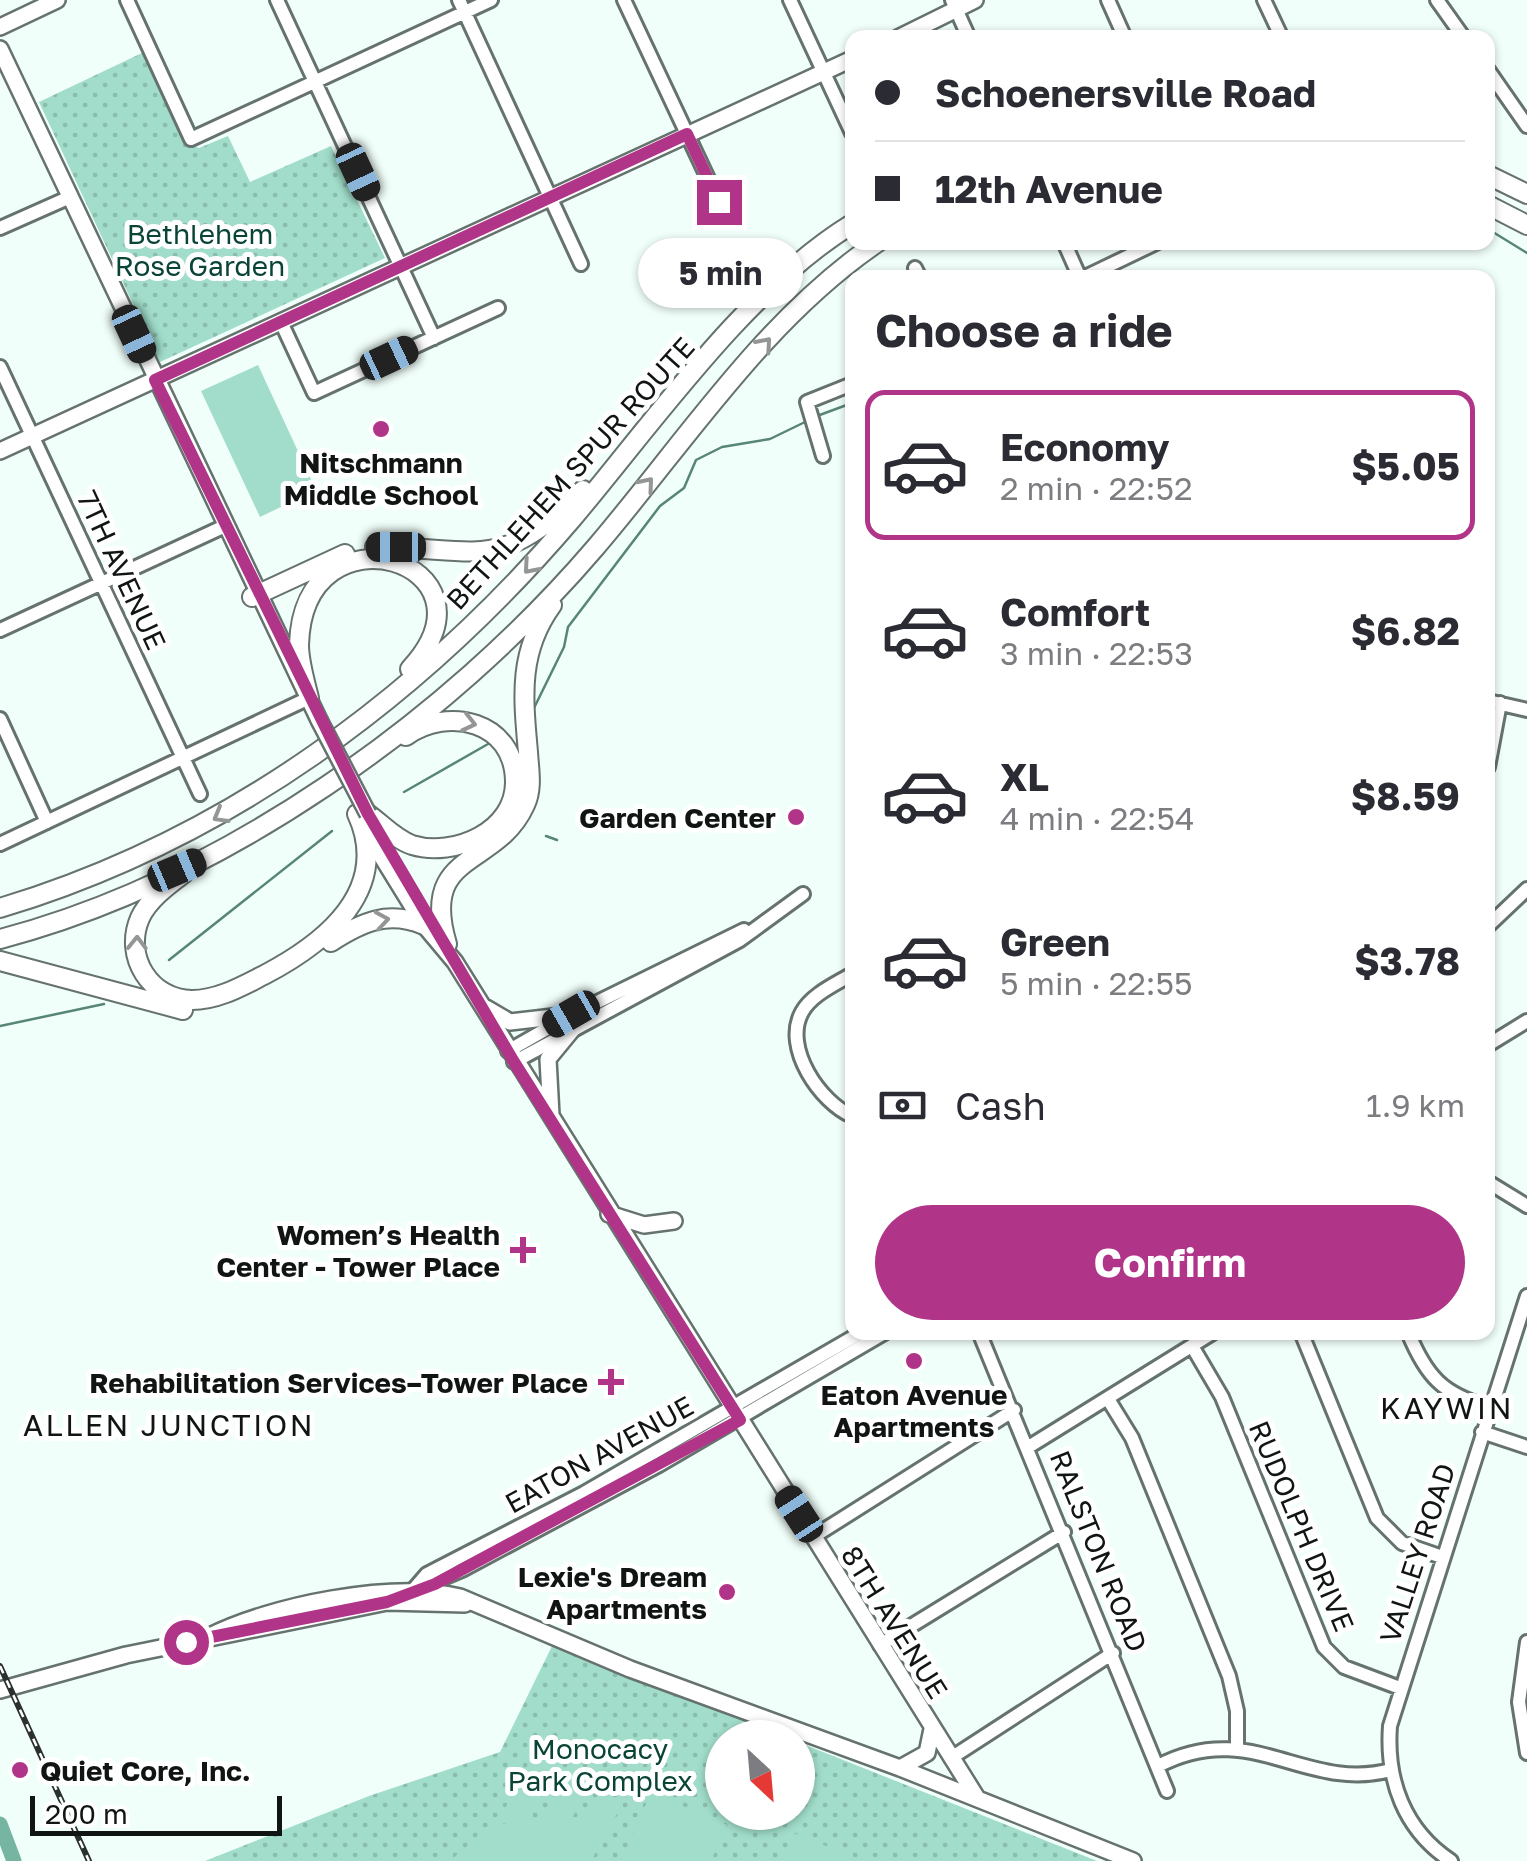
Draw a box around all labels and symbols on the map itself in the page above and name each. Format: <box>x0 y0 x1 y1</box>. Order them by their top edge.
car <box>332 138 384 206</box>
route end <box>697 180 742 225</box>
park label: Bethlehem Rose Garden <box>115 217 285 282</box>
callout: 5 min <box>636 237 802 307</box>
car <box>108 300 160 368</box>
street label: BETHLEHEM SPUR ROUTE <box>439 330 701 616</box>
car <box>355 332 423 384</box>
one-way arrow <box>754 337 772 356</box>
marker: Nitschmann Middle School <box>370 418 392 440</box>
place label: Nitschmann Middle School <box>284 446 478 511</box>
one-way arrow <box>635 477 653 495</box>
street label: 7TH AVENUE <box>71 485 173 655</box>
car <box>366 532 426 562</box>
one-way arrow <box>524 555 542 574</box>
one-way arrow <box>460 711 477 732</box>
place label: Garden Center <box>579 801 776 834</box>
one-way arrow <box>213 804 231 823</box>
marker: Garden Center <box>785 806 807 828</box>
car <box>144 844 210 896</box>
one-way arrow <box>374 910 390 931</box>
one-way arrow <box>127 934 148 950</box>
car <box>538 986 604 1042</box>
place label: Women’s Health Center - Tower Place <box>216 1218 500 1283</box>
marker: Women’s Health Center - Tower Place <box>510 1237 536 1263</box>
marker: Eaton Avenue Apartments <box>903 1350 925 1372</box>
place label: Rehabilitation Services–Tower Place <box>89 1366 588 1399</box>
marker: Rehabilitation Services–Tower Place <box>598 1369 624 1395</box>
place label: Eaton Avenue Apartments <box>821 1378 1007 1443</box>
street label: EATON AVENUE <box>499 1389 699 1519</box>
district label: KAYWIN <box>1380 1390 1514 1426</box>
district label: ALLEN JUNCTION <box>23 1407 315 1443</box>
street label: RUDOLPH DRIVE <box>1243 1416 1361 1636</box>
street label: RALSTON ROAD <box>1044 1446 1154 1656</box>
street label: VALLEY ROAD <box>1372 1459 1462 1647</box>
car <box>770 1481 828 1547</box>
street label: 8TH AVENUE <box>835 1540 955 1704</box>
place label: Lexie's Dream Apartments <box>518 1560 707 1625</box>
marker: Lexie's Dream Apartments <box>716 1581 738 1603</box>
route start <box>164 1620 209 1665</box>
north arrow <box>705 1720 815 1830</box>
park label: Monocacy Park Complex <box>507 1732 693 1797</box>
place label: Quiet Core, Inc. <box>40 1754 251 1787</box>
marker: Quiet Core, Inc. <box>9 1759 31 1781</box>
scale bar <box>30 1791 282 1836</box>

